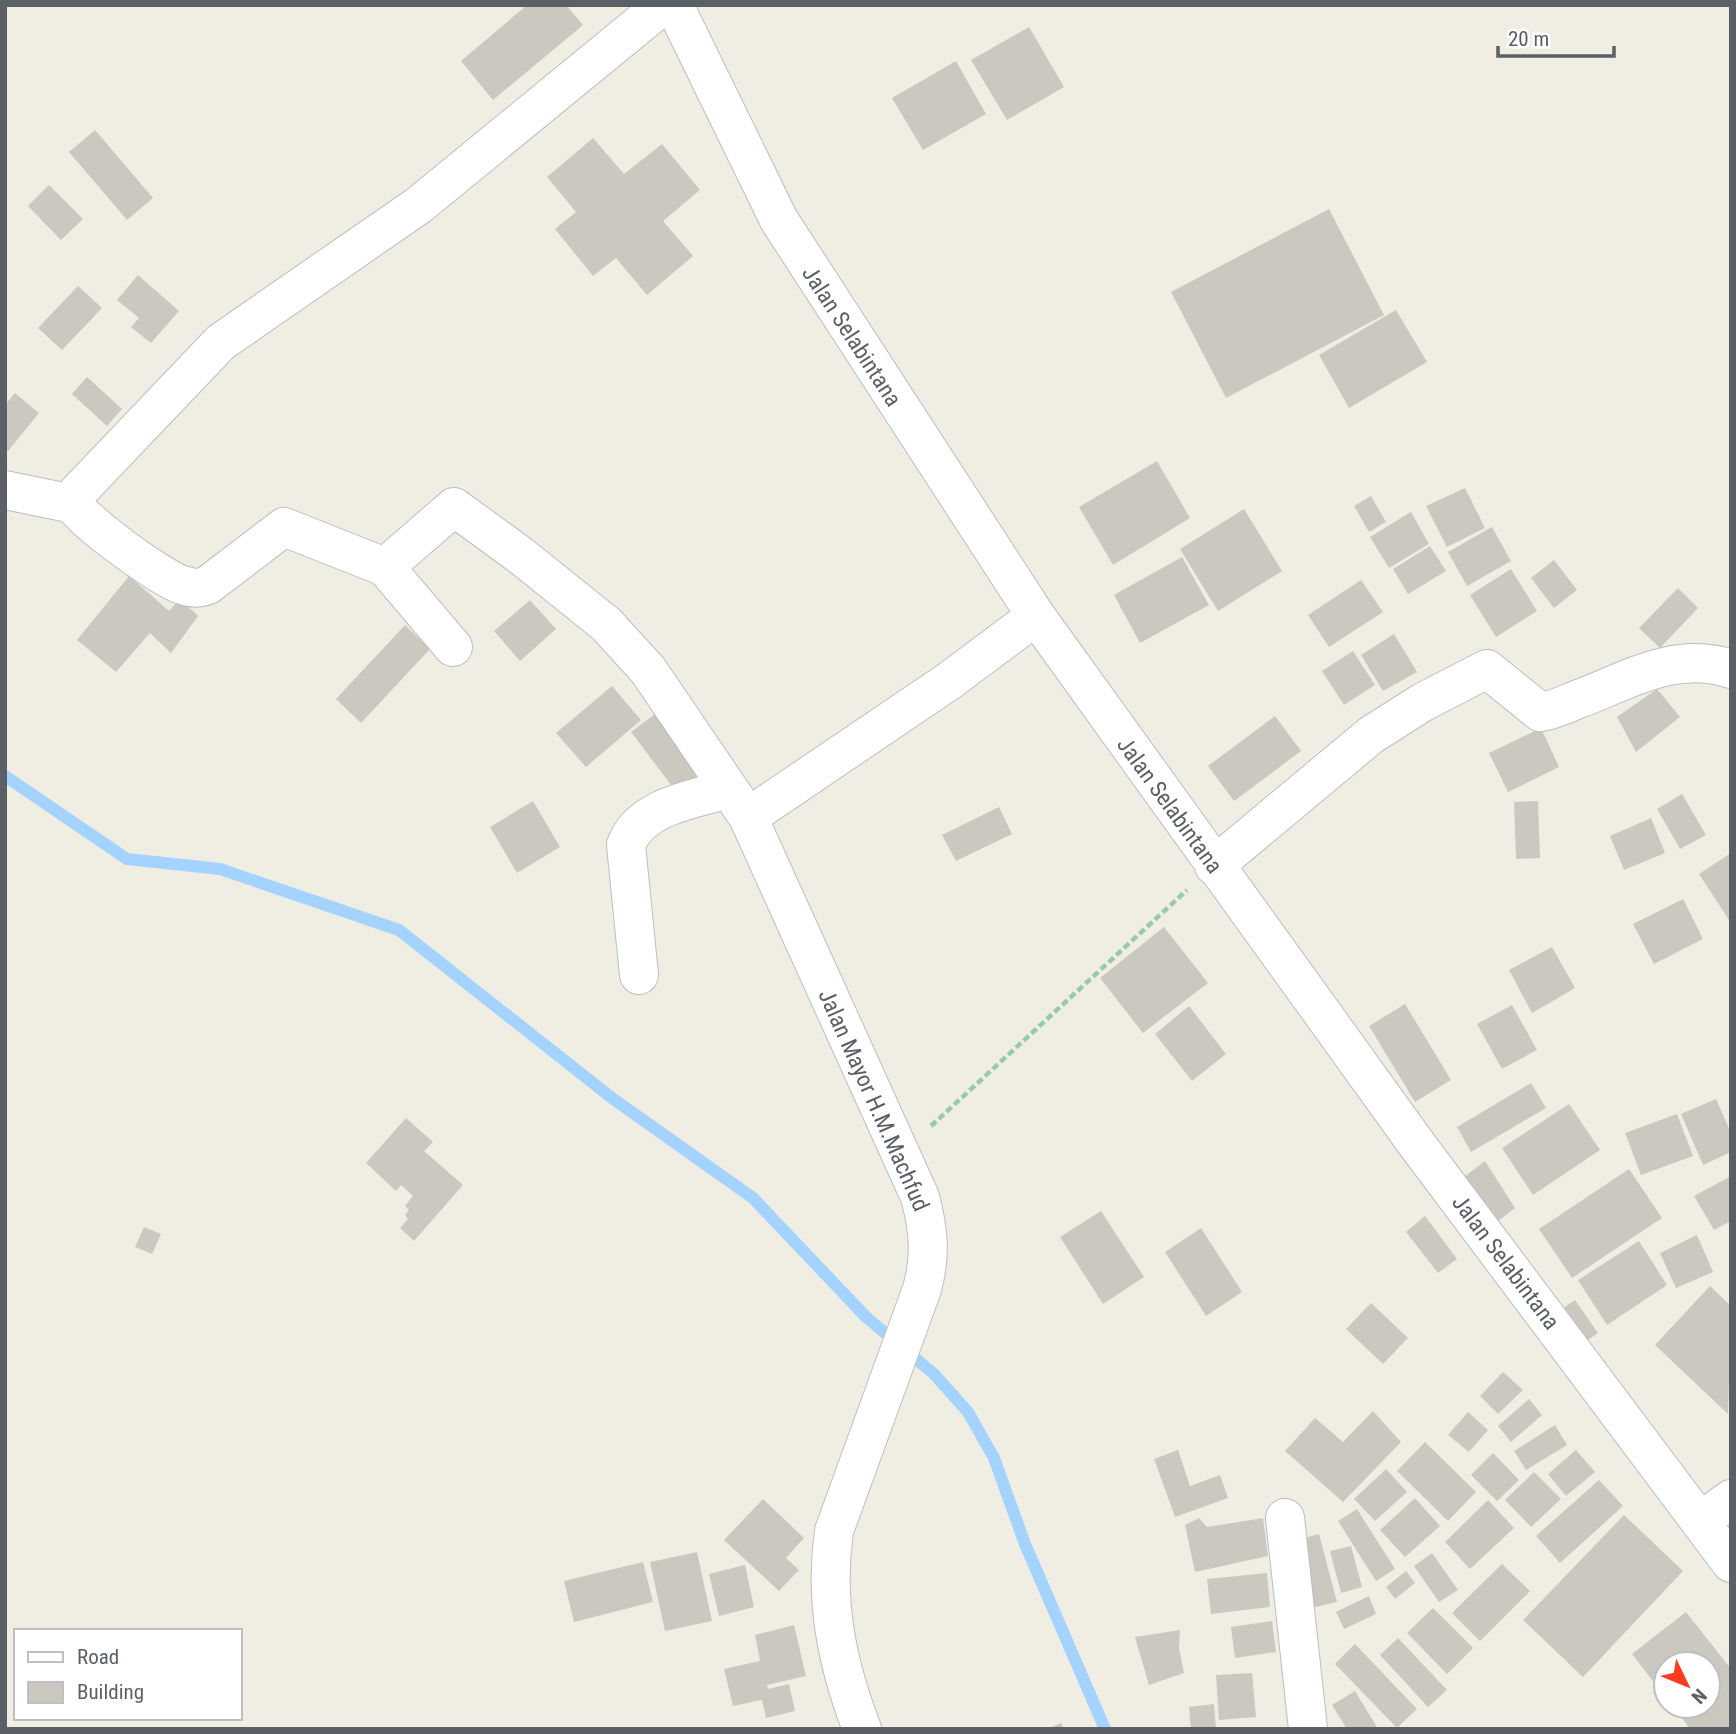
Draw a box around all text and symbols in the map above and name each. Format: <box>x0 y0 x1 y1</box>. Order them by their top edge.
scale bar <box>1498 14 1614 58</box>
text: 20 m <box>1508 27 1549 51</box>
street label: Jalan Selabintana <box>796 261 907 411</box>
street label: Jalan Selabintana <box>1111 732 1228 879</box>
street label: Jalan Mayor H.M.Machfud <box>812 985 935 1215</box>
street label: Jalan Selabintana <box>1446 1190 1565 1335</box>
legend <box>14 1629 242 1720</box>
text: Road <box>77 1645 119 1669</box>
north arrow <box>1652 1650 1722 1720</box>
text: Building <box>77 1680 144 1704</box>
text: N <box>1687 1684 1711 1708</box>

